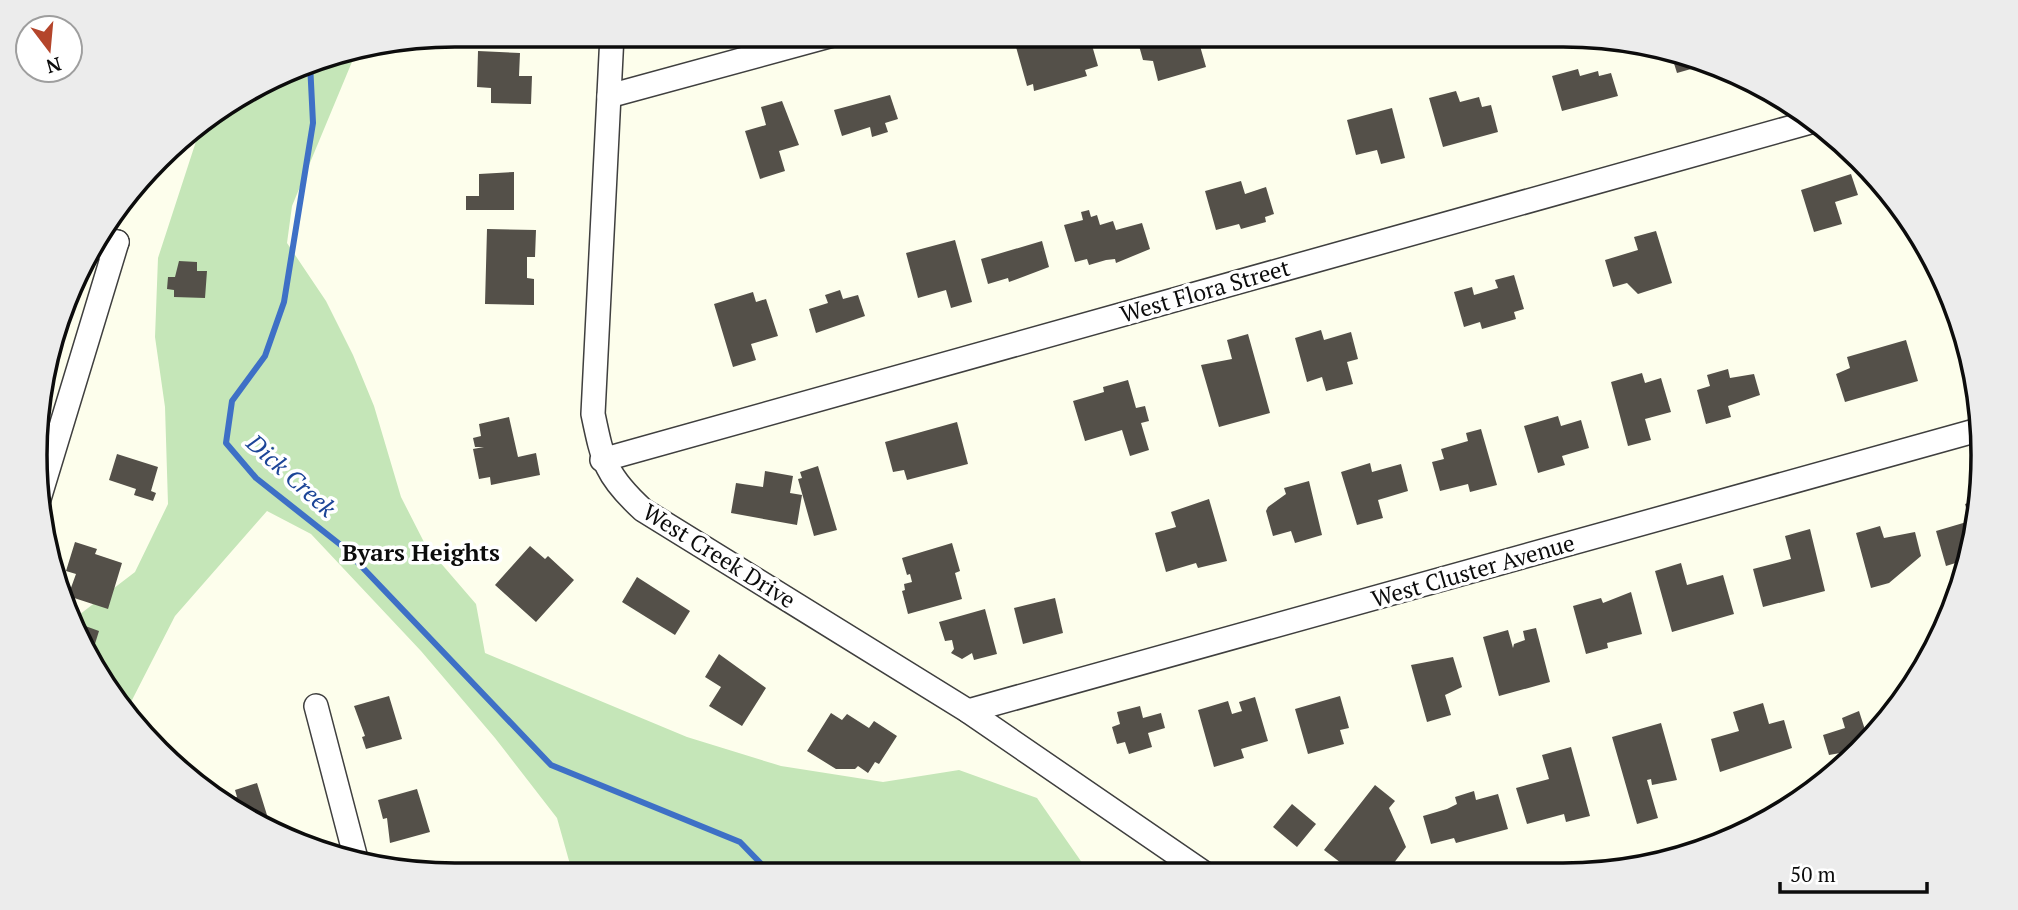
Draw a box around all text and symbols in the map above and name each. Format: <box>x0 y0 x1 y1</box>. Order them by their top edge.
north arrow <box>14 14 84 84</box>
text: N <box>43 52 64 80</box>
street label: West Flora Street <box>1116 251 1294 330</box>
water label: Dick Creek <box>240 426 343 524</box>
street label: West Creek Drive <box>637 496 802 615</box>
street label: West Cluster Avenue <box>1368 527 1578 614</box>
district label: Byars Heights <box>342 536 500 568</box>
scale bar <box>1780 850 1927 894</box>
text: 50 m <box>1790 860 1836 888</box>

